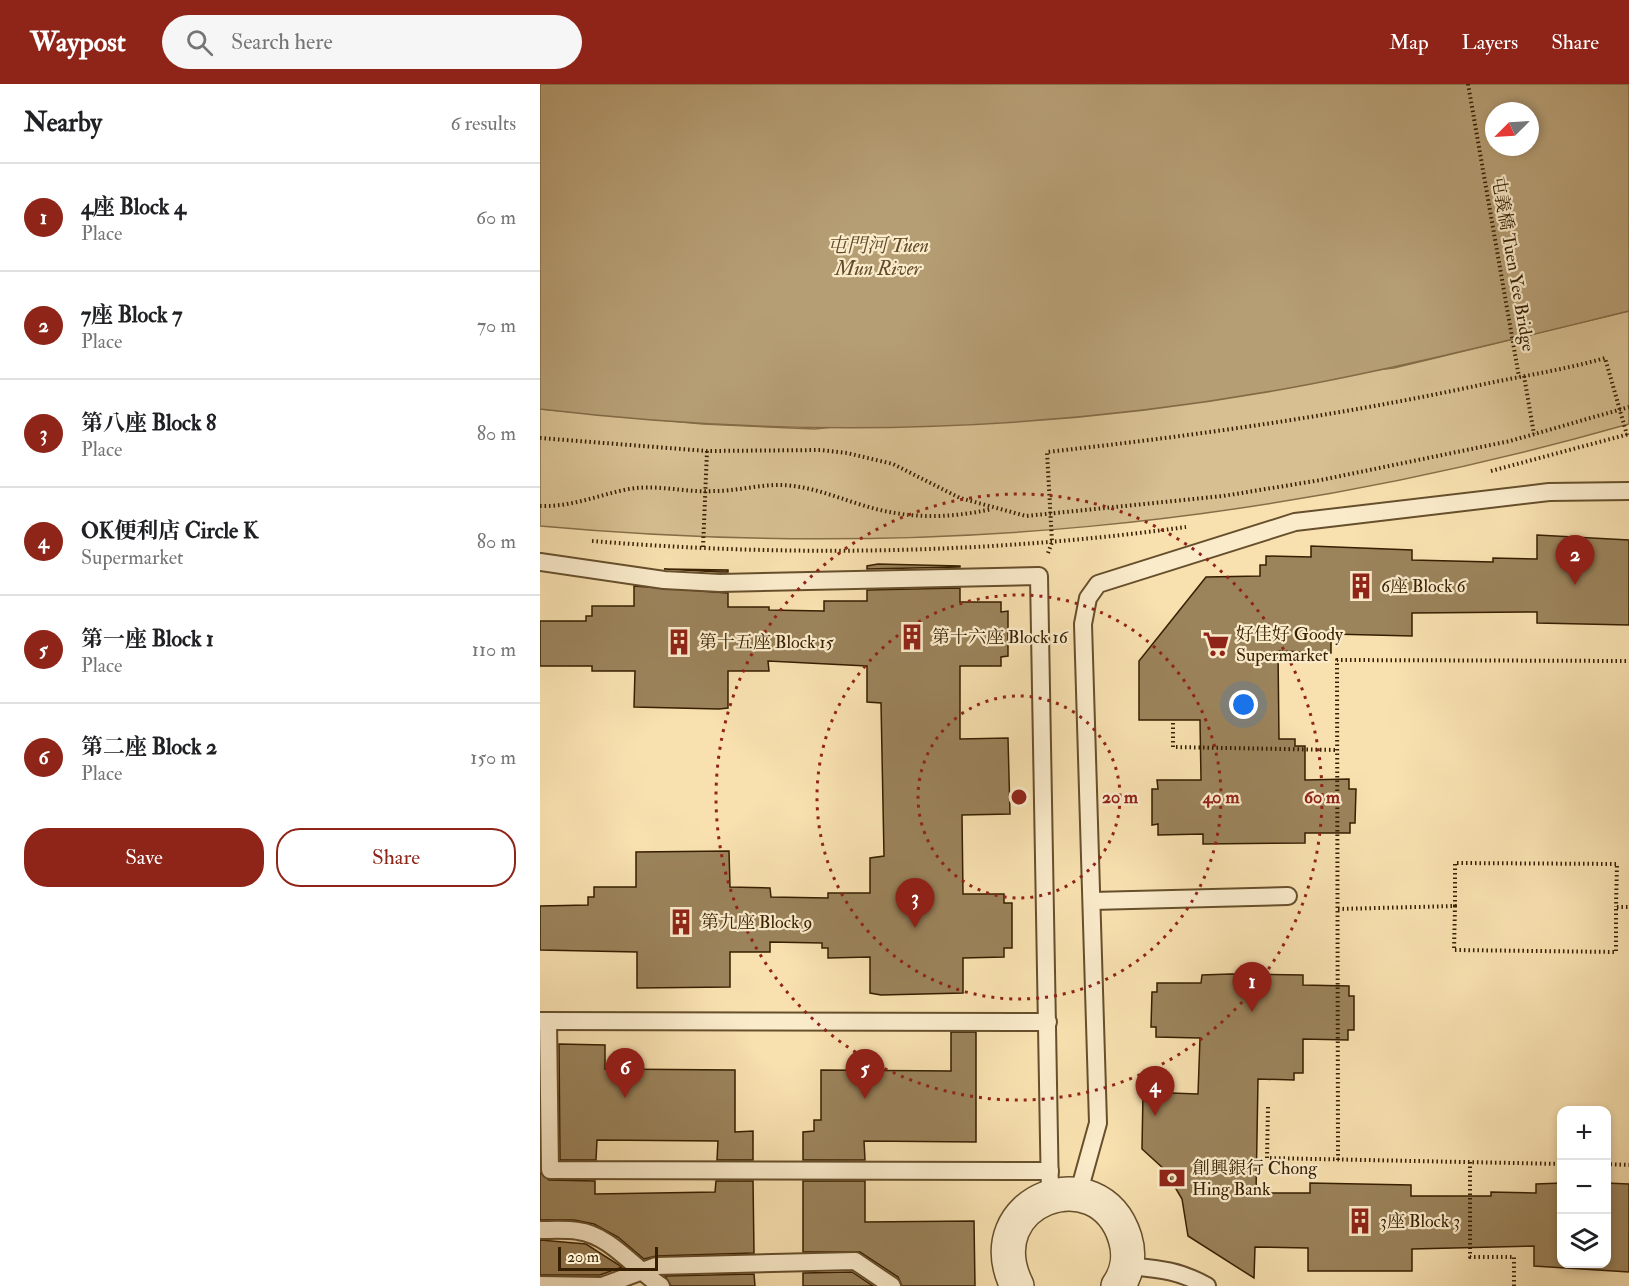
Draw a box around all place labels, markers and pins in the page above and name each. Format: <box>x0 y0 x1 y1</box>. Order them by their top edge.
pin: 2 <box>1556 536 1594 585</box>
building icon: 6座 Block 6 <box>1346 571 1376 601</box>
place label: 6座 Block 6 <box>1381 575 1466 598</box>
building icon: 第十六座 Block 16 <box>897 622 927 652</box>
place label: 好佳好 Goody Supermarket <box>1236 623 1344 667</box>
place label: 第十六座 Block 16 <box>932 626 1069 649</box>
building icon: 第十五座 Block 15 <box>664 627 694 657</box>
supermarket icon: 好佳好 Goody Supermarket <box>1201 629 1231 659</box>
place label: 第十五座 Block 15 <box>699 631 834 654</box>
centre of rings <box>1009 787 1029 807</box>
pin: 3 <box>896 878 934 928</box>
building icon: 第九座 Block 9 <box>666 907 696 937</box>
place label: 第九座 Block 9 <box>701 911 813 934</box>
pin: 1 <box>1232 962 1272 1012</box>
pin: 6 <box>606 1048 644 1098</box>
pin: 5 <box>846 1050 884 1099</box>
pin: 4 <box>1136 1066 1174 1116</box>
place label: 創興銀行 Chong Hing Bank <box>1192 1157 1318 1201</box>
bank icon: 創興銀行 Chong Hing Bank <box>1157 1163 1187 1193</box>
building icon: 3座 Block 3 <box>1345 1206 1375 1236</box>
place label: 3座 Block 3 <box>1380 1210 1460 1233</box>

